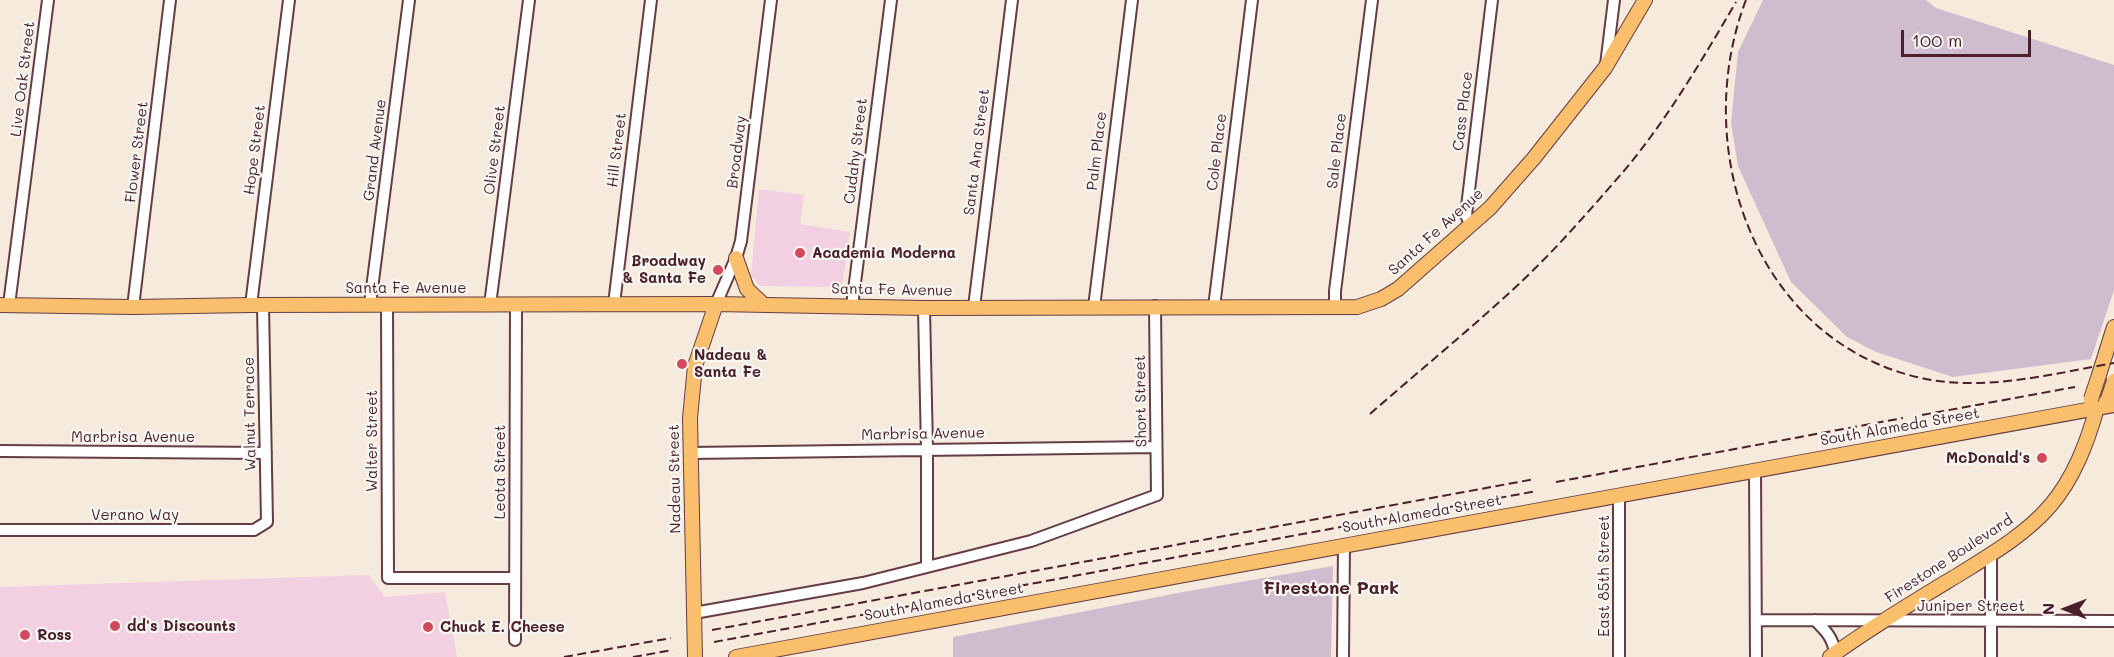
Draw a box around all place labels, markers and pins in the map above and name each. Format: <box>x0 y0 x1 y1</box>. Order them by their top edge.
place label: Academia Moderna <box>812 244 956 262</box>
marker: Academia Moderna <box>793 246 807 260</box>
place label: Broadway & Santa Fe <box>622 252 706 287</box>
marker: Broadway & Santa Fe <box>711 263 725 277</box>
place label: Nadeau & Santa Fe <box>694 346 767 381</box>
marker: Nadeau & Santa Fe <box>675 357 689 371</box>
place label: McDonald's <box>1946 449 2030 467</box>
marker: McDonald's <box>2035 451 2049 465</box>
place label: dd's Discounts <box>127 617 236 635</box>
place label: Chuck E. Cheese <box>440 618 565 636</box>
marker: dd's Discounts <box>108 619 122 633</box>
marker: Chuck E. Cheese <box>421 620 435 634</box>
place label: Ross <box>37 626 72 644</box>
marker: Ross <box>18 628 32 642</box>

